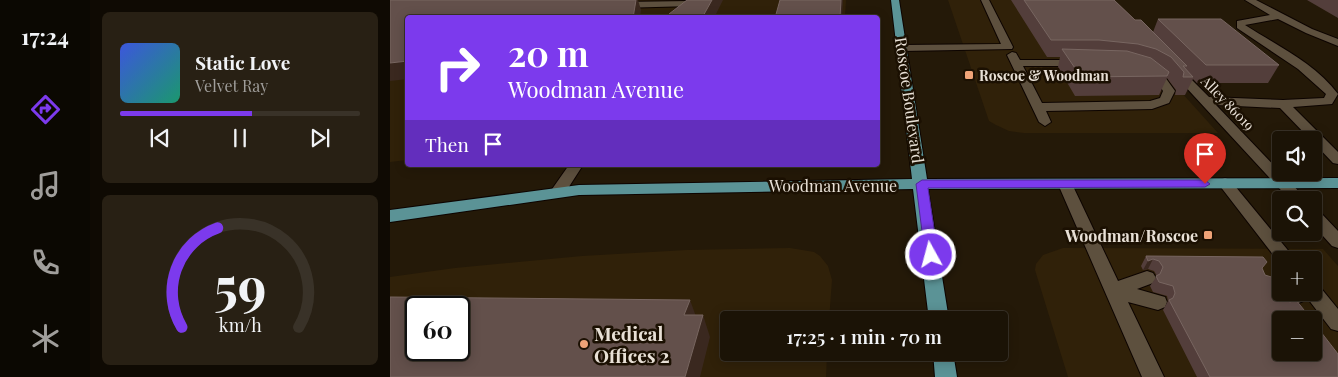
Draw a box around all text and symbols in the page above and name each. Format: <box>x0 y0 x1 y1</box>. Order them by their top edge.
text: 17:24 <box>21 21 69 51</box>
text: 20 m <box>508 29 589 76</box>
icon: right <box>425 35 490 100</box>
street label: Roscoe Boulevard <box>891 36 929 164</box>
text: Static Love <box>195 49 290 75</box>
place label: Roscoe & Woodman <box>979 66 1109 85</box>
marker: Roscoe & Woodman <box>963 69 975 81</box>
street label: Alley 86019 <box>1196 71 1259 134</box>
text: Woodman Avenue <box>508 74 684 104</box>
text: Velvet Ray <box>195 75 268 96</box>
icon: directions <box>28 92 63 127</box>
icon: previous <box>146 124 174 152</box>
icon: pause <box>226 124 254 152</box>
icon: next <box>306 124 334 152</box>
icon: arrive <box>479 130 507 158</box>
text: Then <box>425 131 469 157</box>
map controls <box>1272 131 1322 361</box>
button: sound <box>1272 131 1322 181</box>
pin <box>1184 133 1226 184</box>
icon: arrive <box>1191 140 1219 168</box>
icon: music <box>28 168 63 203</box>
street label: Woodman Avenue <box>768 175 897 196</box>
button: search <box>1272 191 1322 241</box>
place label: Woodman/Roscoe <box>1064 225 1198 246</box>
position arrow <box>904 228 956 280</box>
marker: Woodman/Roscoe <box>1202 229 1214 241</box>
icon: phone <box>28 245 63 280</box>
text: 59 <box>214 250 266 319</box>
button: + <box>1272 251 1322 301</box>
speed limit sign: 60 <box>405 296 470 361</box>
button: − <box>1272 311 1322 361</box>
text: km/h <box>219 313 262 336</box>
place label: Medical Offices 2 <box>594 320 670 368</box>
icon: climate <box>28 321 63 356</box>
text: 17:25 · 1 min · 70 m <box>786 323 942 349</box>
marker: Medical Offices 2 <box>578 338 590 350</box>

